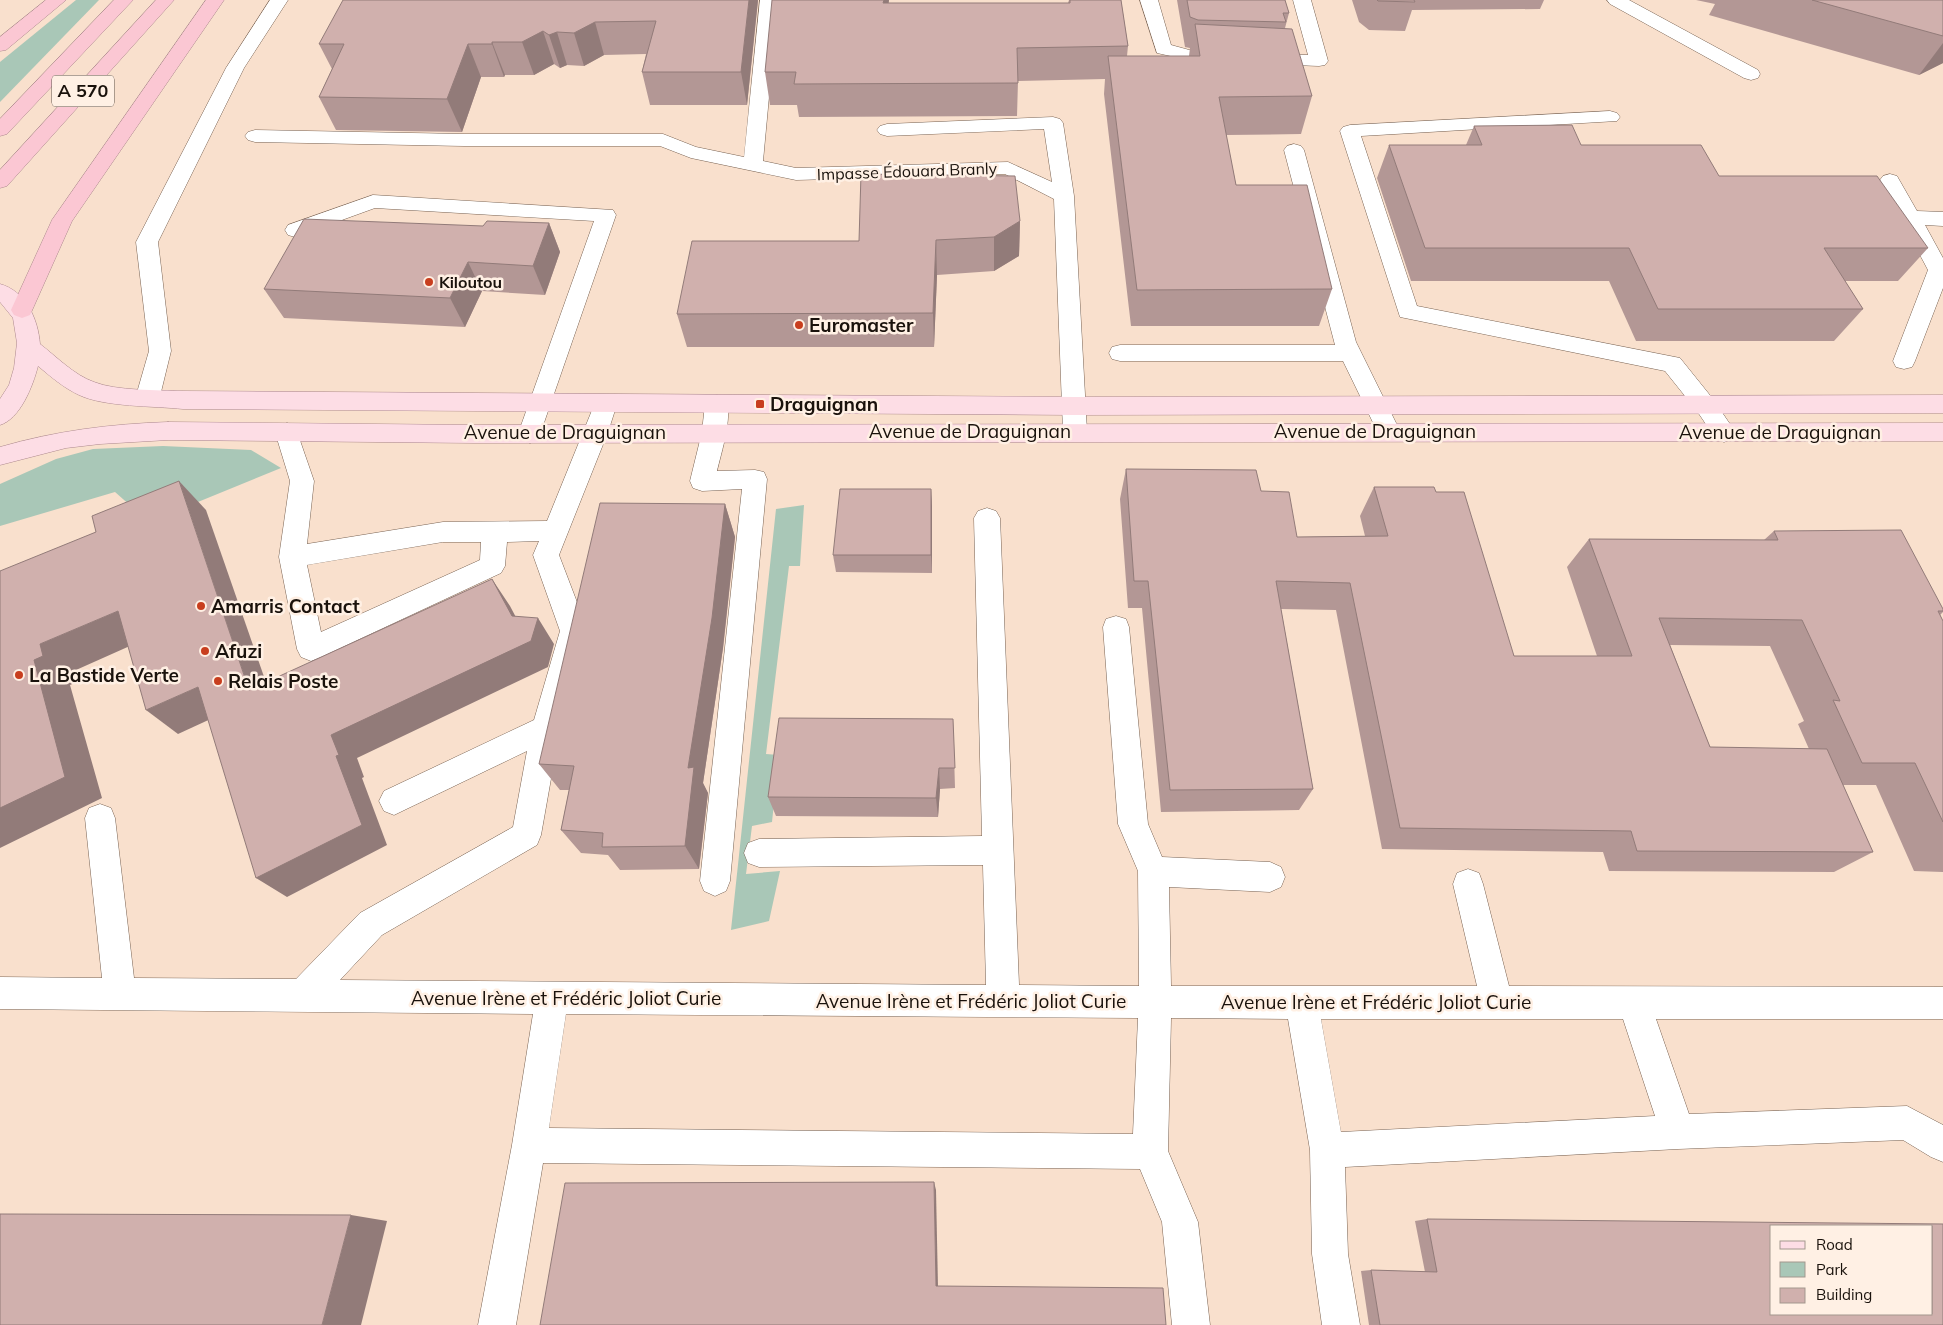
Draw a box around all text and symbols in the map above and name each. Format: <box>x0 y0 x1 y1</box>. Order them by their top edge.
road number: A 570 <box>52 76 114 106</box>
street label: Impasse Édouard Branly <box>816 158 998 184</box>
place label: Kiloutou <box>439 272 502 292</box>
marker: Kiloutou <box>423 276 435 288</box>
place label: Euromaster <box>809 313 914 337</box>
marker: Euromaster <box>793 319 805 331</box>
place label: Draguignan <box>770 392 878 416</box>
marker: Draguignan <box>754 398 766 410</box>
street label: Avenue de Draguignan <box>869 419 1071 443</box>
street label: Avenue de Draguignan <box>1274 419 1476 443</box>
street label: Avenue de Draguignan <box>464 420 666 444</box>
street label: Avenue de Draguignan <box>1679 420 1881 444</box>
place label: Amarris Contact <box>211 594 360 618</box>
marker: Amarris Contact <box>195 600 207 612</box>
place label: Afuzi <box>215 639 262 663</box>
marker: Afuzi <box>199 645 211 657</box>
place label: La Bastide Verte <box>29 663 179 687</box>
marker: La Bastide Verte <box>13 669 25 681</box>
place label: Relais Poste <box>228 669 338 693</box>
marker: Relais Poste <box>212 675 224 687</box>
street label: Avenue Irène et Frédéric Joliot Curie <box>411 986 721 1010</box>
street label: Avenue Irène et Frédéric Joliot Curie <box>816 989 1126 1013</box>
street label: Avenue Irène et Frédéric Joliot Curie <box>1221 990 1531 1014</box>
legend <box>1770 1225 1933 1315</box>
text: Road <box>1816 1235 1853 1254</box>
text: Park <box>1816 1260 1848 1279</box>
text: Building <box>1816 1285 1872 1304</box>

